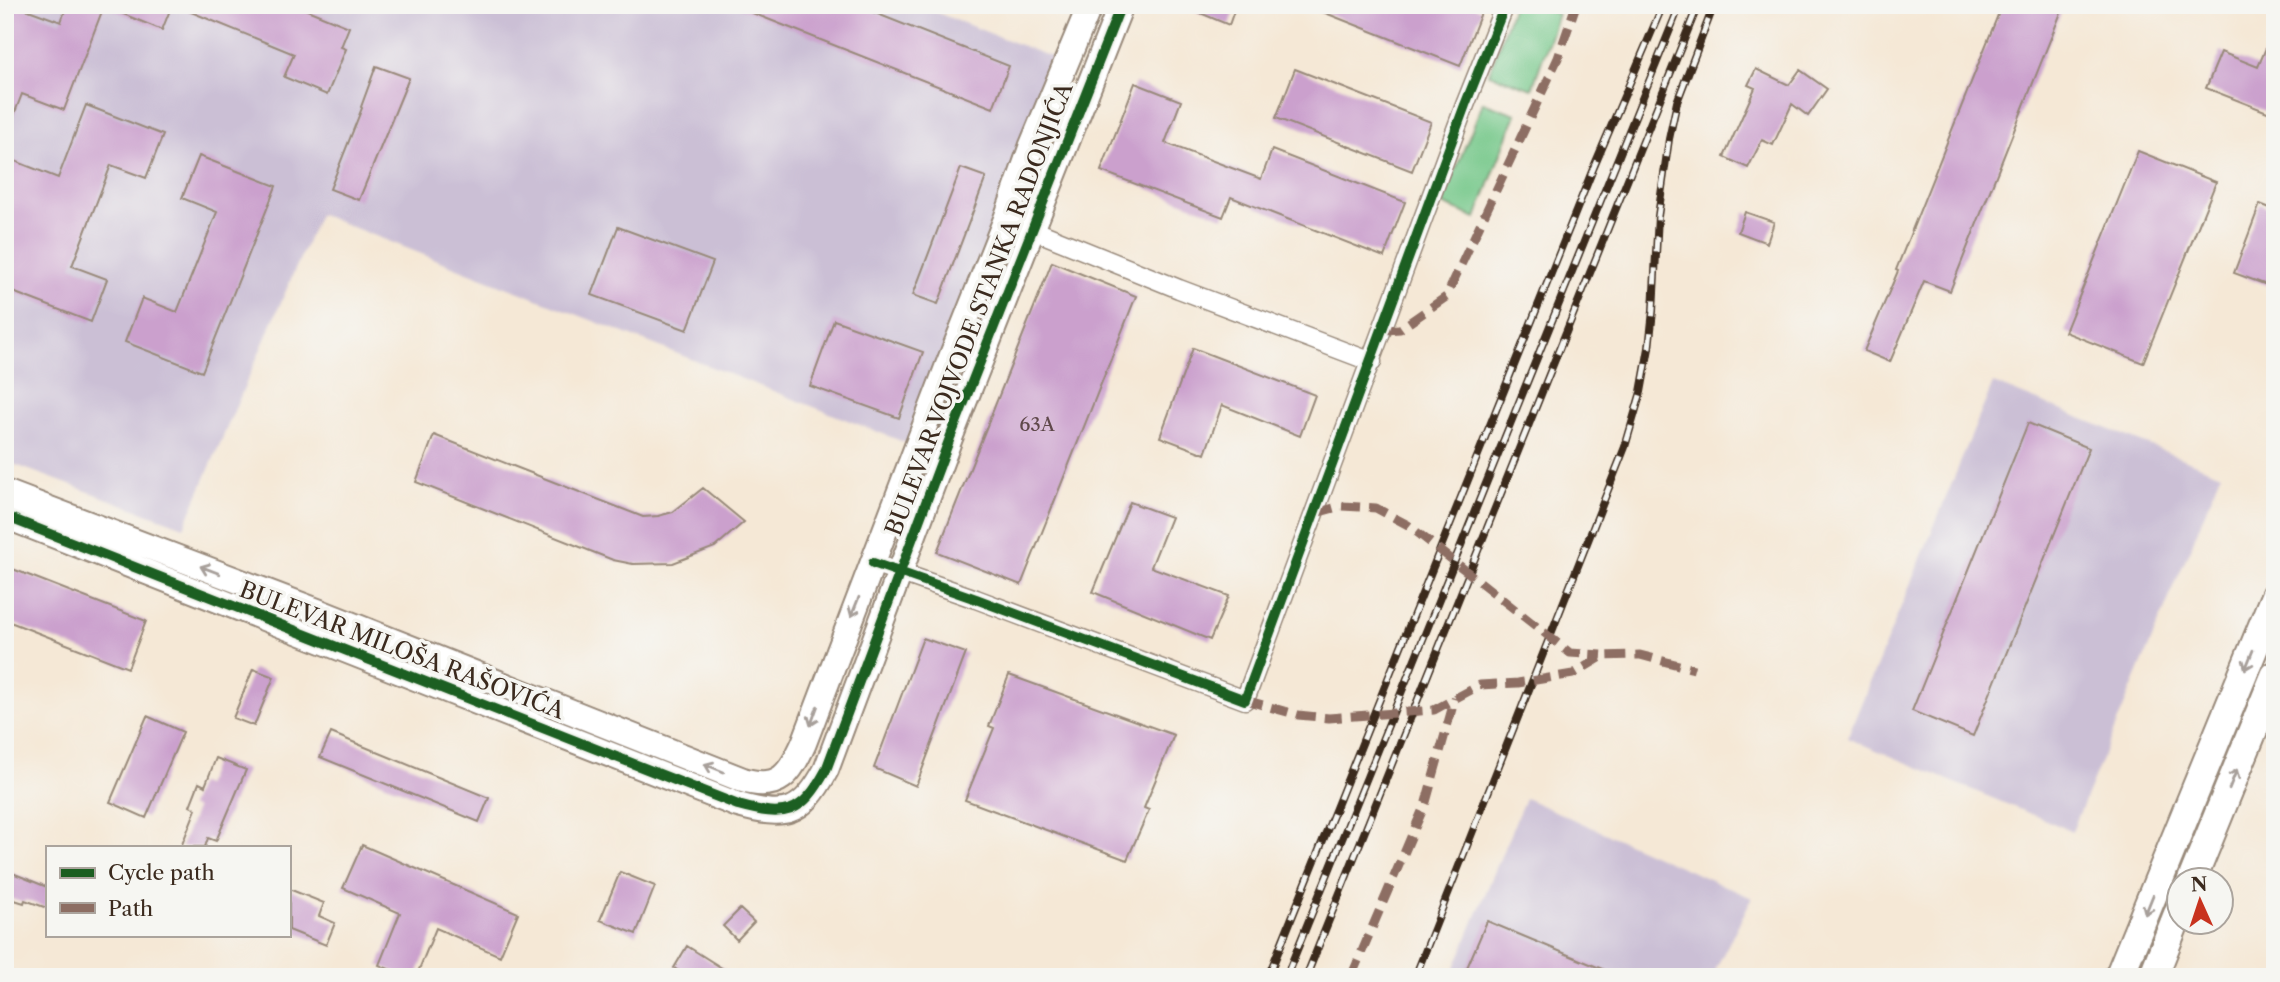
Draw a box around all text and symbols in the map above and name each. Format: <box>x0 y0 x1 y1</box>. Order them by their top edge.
street label: BULEVAR VOJVODE STANKA RADONJIĆA <box>879 77 1079 540</box>
house number: 63A <box>1019 413 1056 436</box>
one-way arrow <box>200 563 221 576</box>
street label: BULEVAR MILOŠA RAŠOVIĆA <box>235 575 569 725</box>
one-way arrow <box>848 596 861 618</box>
one-way arrow <box>2242 648 2255 670</box>
one-way arrow <box>806 705 819 727</box>
one-way arrow <box>703 761 725 774</box>
one-way arrow <box>2228 769 2241 790</box>
legend <box>46 846 290 936</box>
text: Cycle path <box>108 860 215 885</box>
north arrow <box>2164 866 2234 936</box>
text: N <box>2190 873 2208 896</box>
one-way arrow <box>2141 893 2154 915</box>
text: Path <box>108 896 153 921</box>

